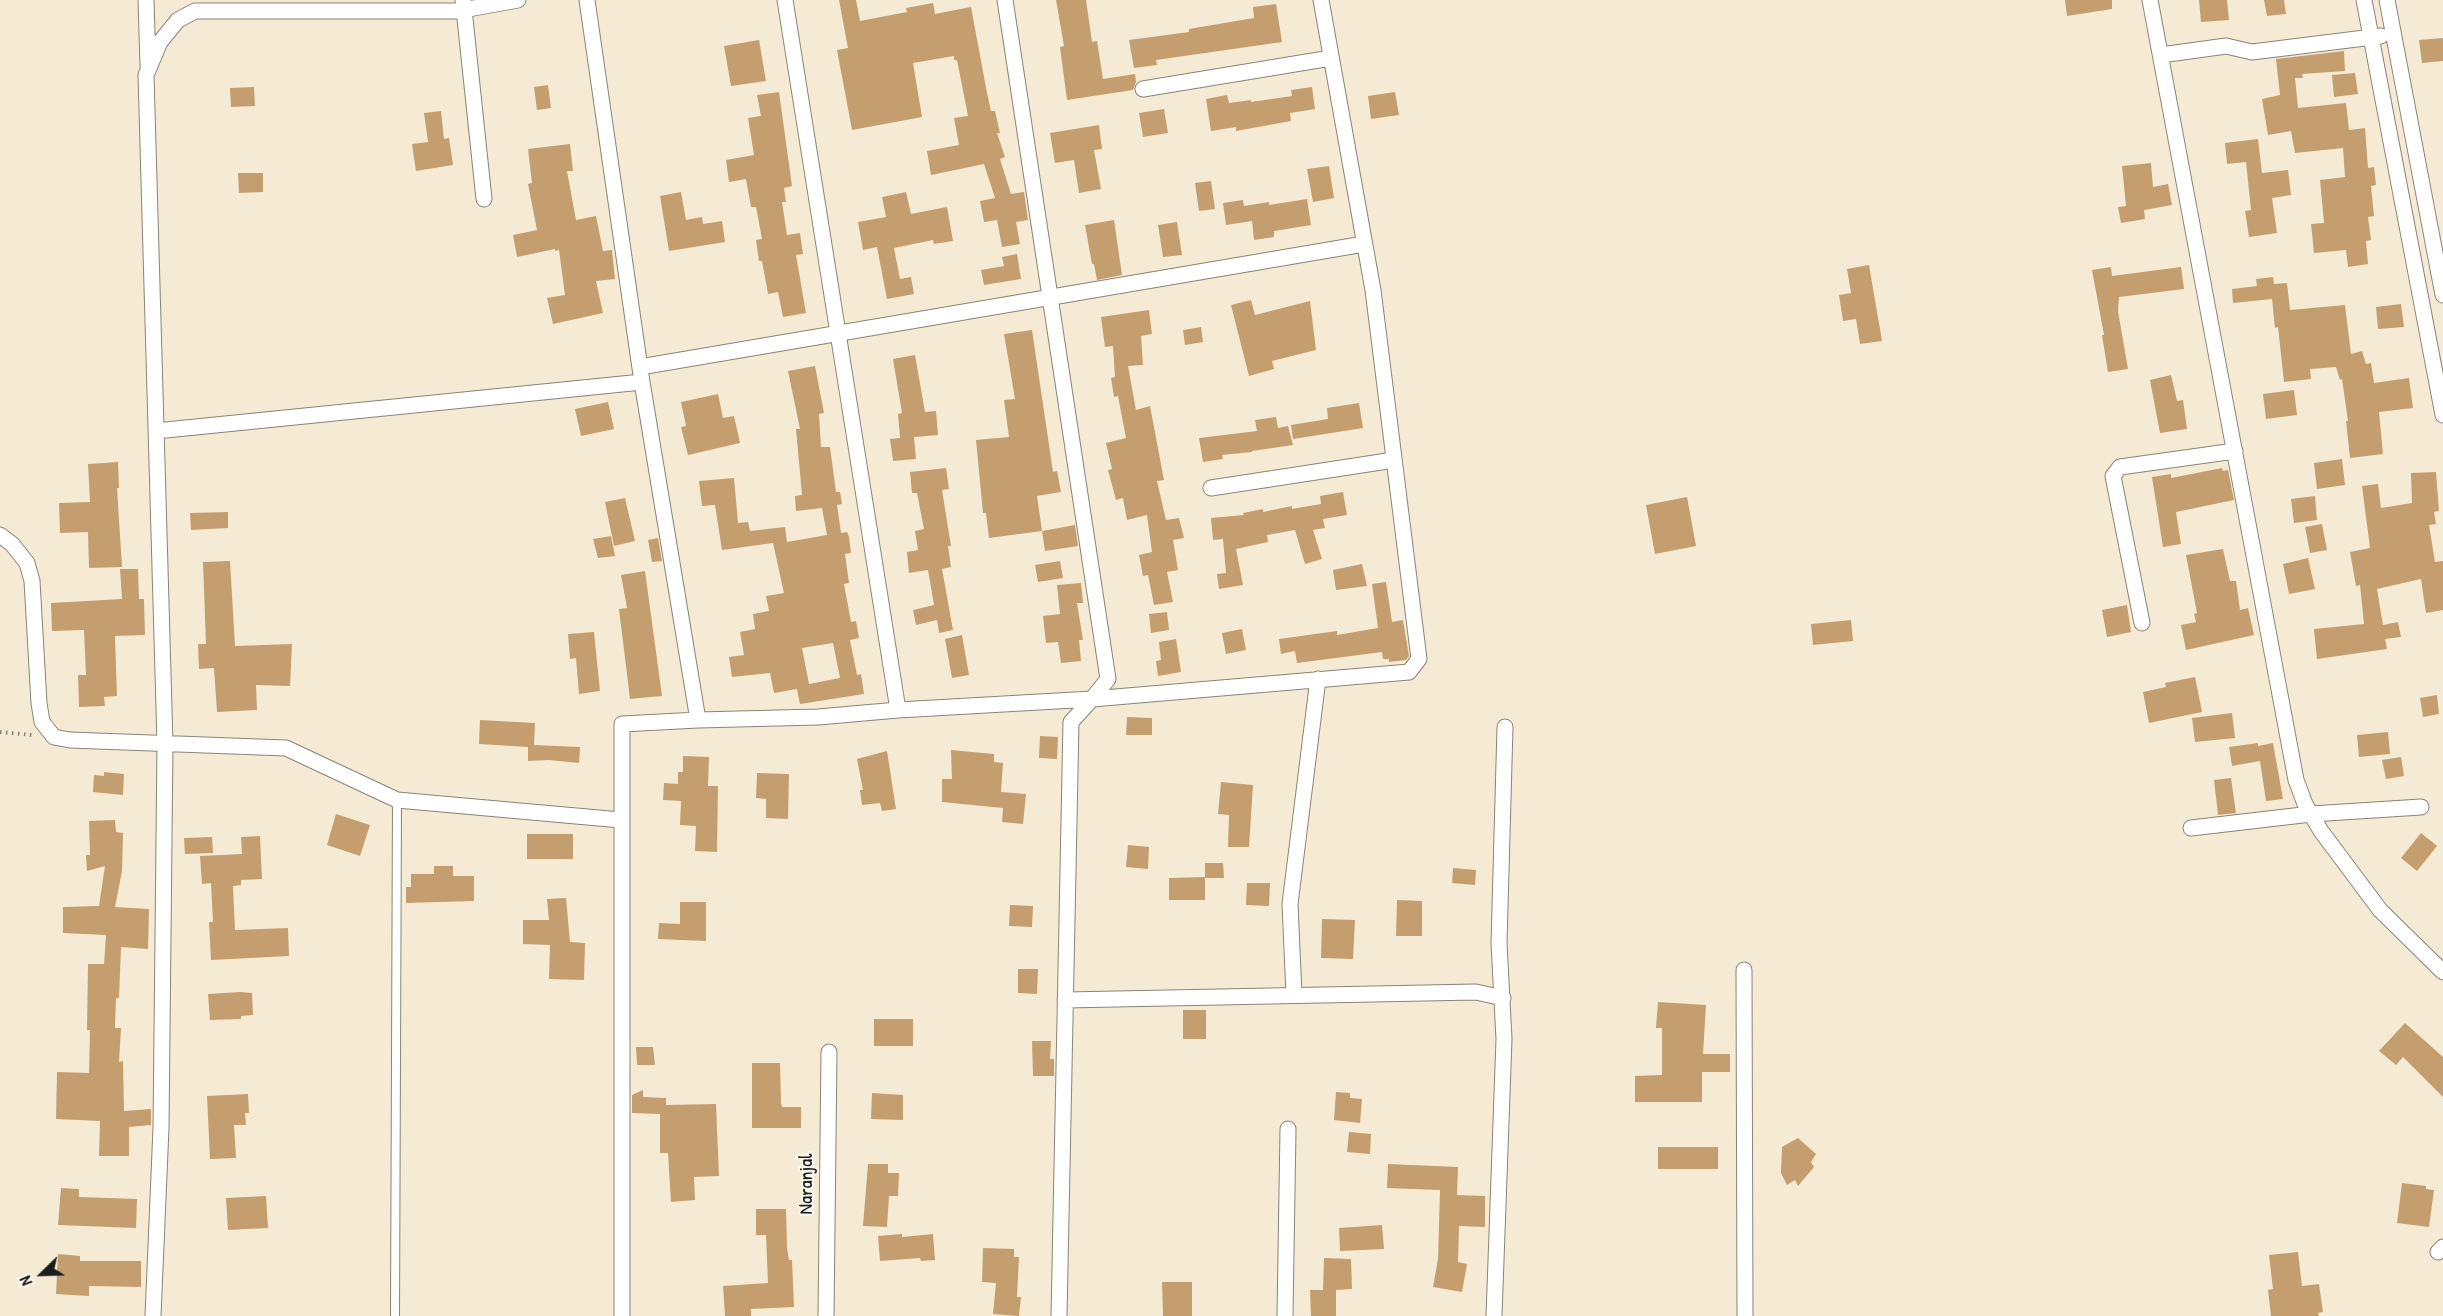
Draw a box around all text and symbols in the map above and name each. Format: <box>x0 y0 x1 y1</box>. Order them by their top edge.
street label: Naranjal <box>795 1154 819 1214</box>
north arrow <box>12 1244 72 1304</box>
text: N <box>14 1273 37 1289</box>

